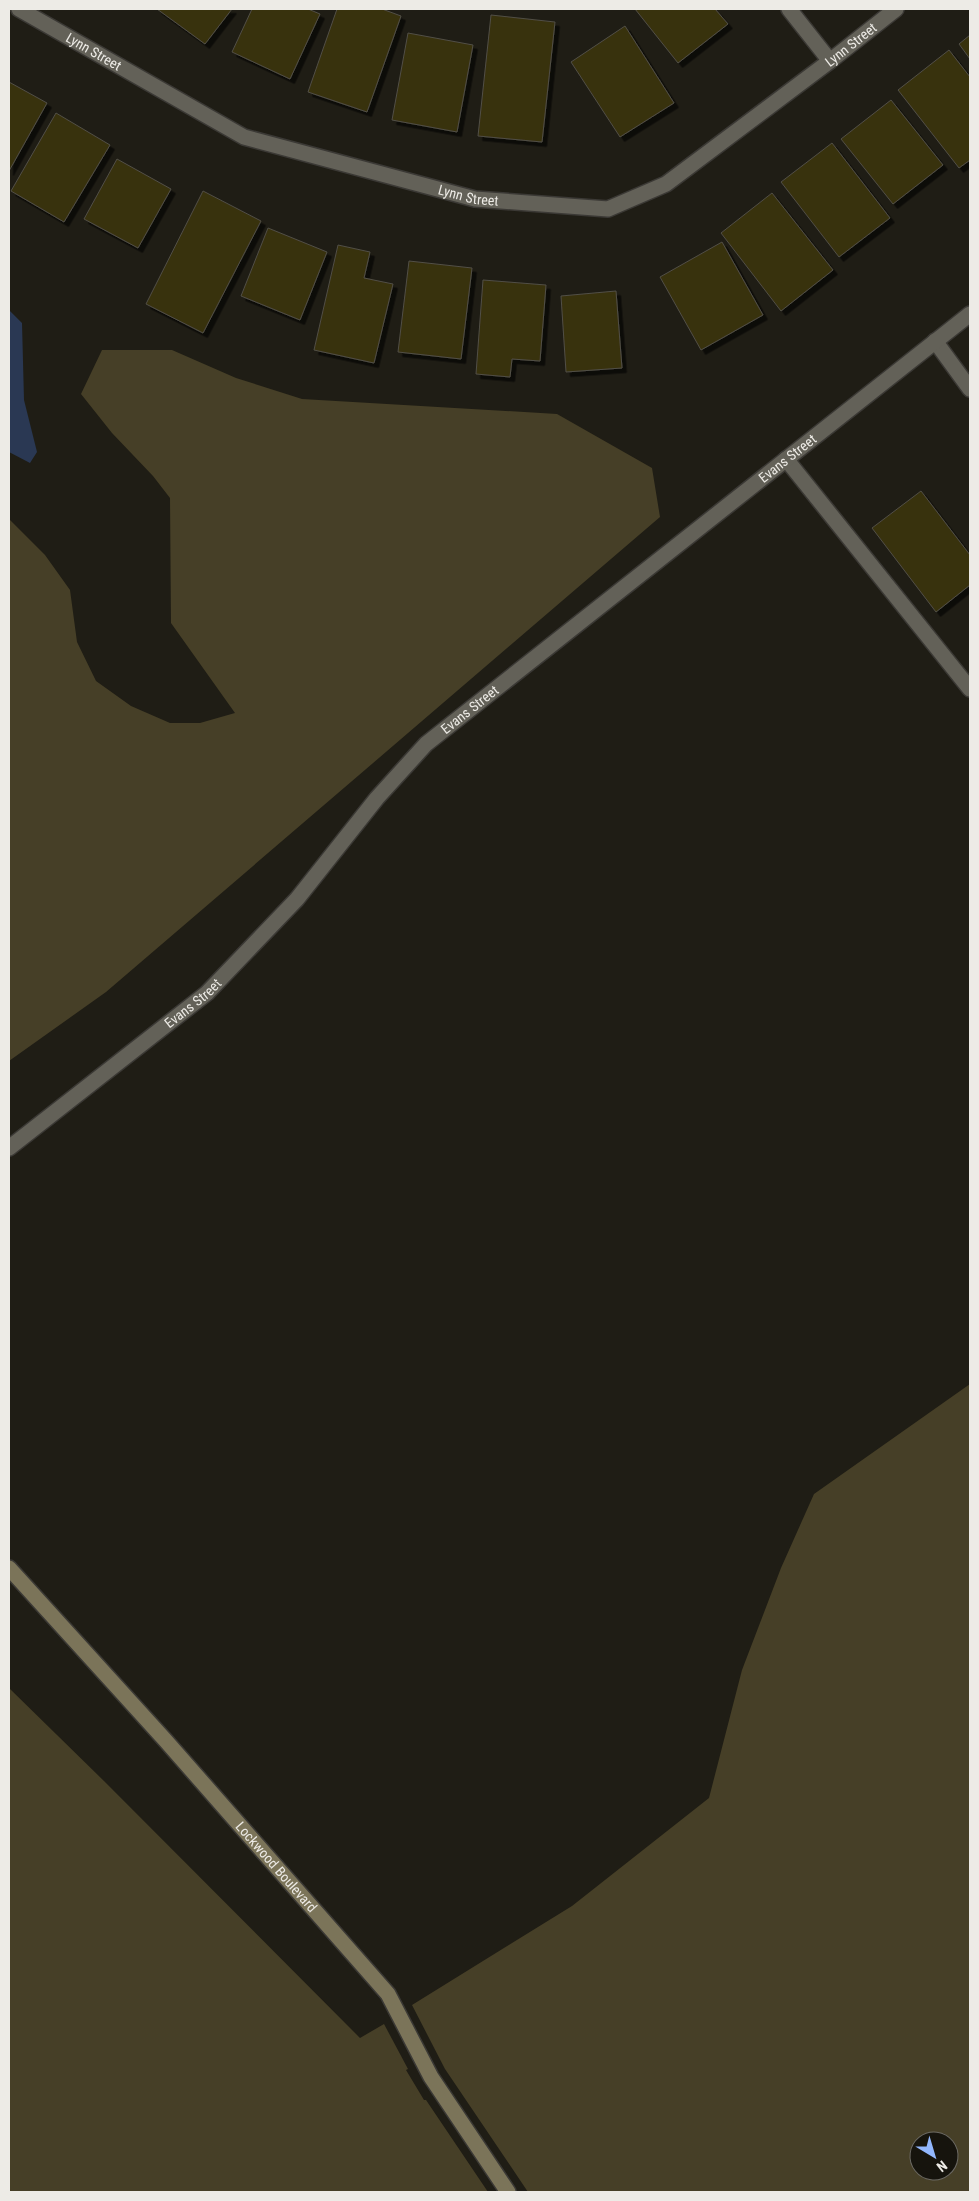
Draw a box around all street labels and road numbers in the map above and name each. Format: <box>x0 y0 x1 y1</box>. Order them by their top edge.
street label: Lynn Street <box>822 19 880 70</box>
street label: Lynn Street <box>63 29 124 74</box>
street label: Lynn Street <box>437 182 499 209</box>
street label: Evans Street <box>756 431 819 486</box>
street label: Evans Street <box>438 682 502 737</box>
street label: Evans Street <box>161 975 224 1031</box>
street label: Lockwood Boulevard <box>233 1818 320 1915</box>

